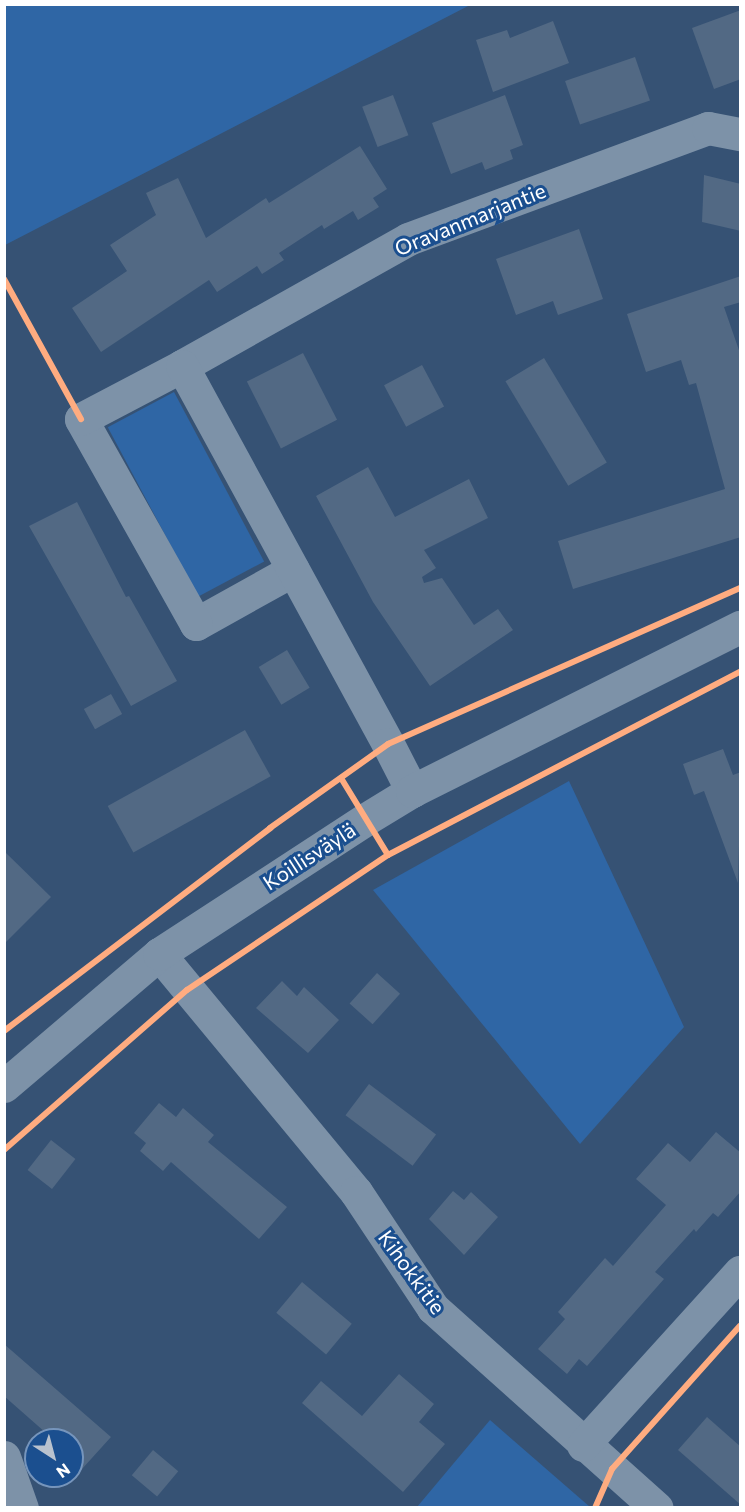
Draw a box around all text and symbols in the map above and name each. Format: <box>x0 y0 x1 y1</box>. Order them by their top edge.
street label: Oravanmarjantie <box>391 177 549 261</box>
street label: Koillisväylä <box>258 817 360 895</box>
street label: Kihokkitie <box>373 1225 451 1319</box>
north arrow <box>24 1428 84 1488</box>
text: N <box>53 1460 74 1483</box>

